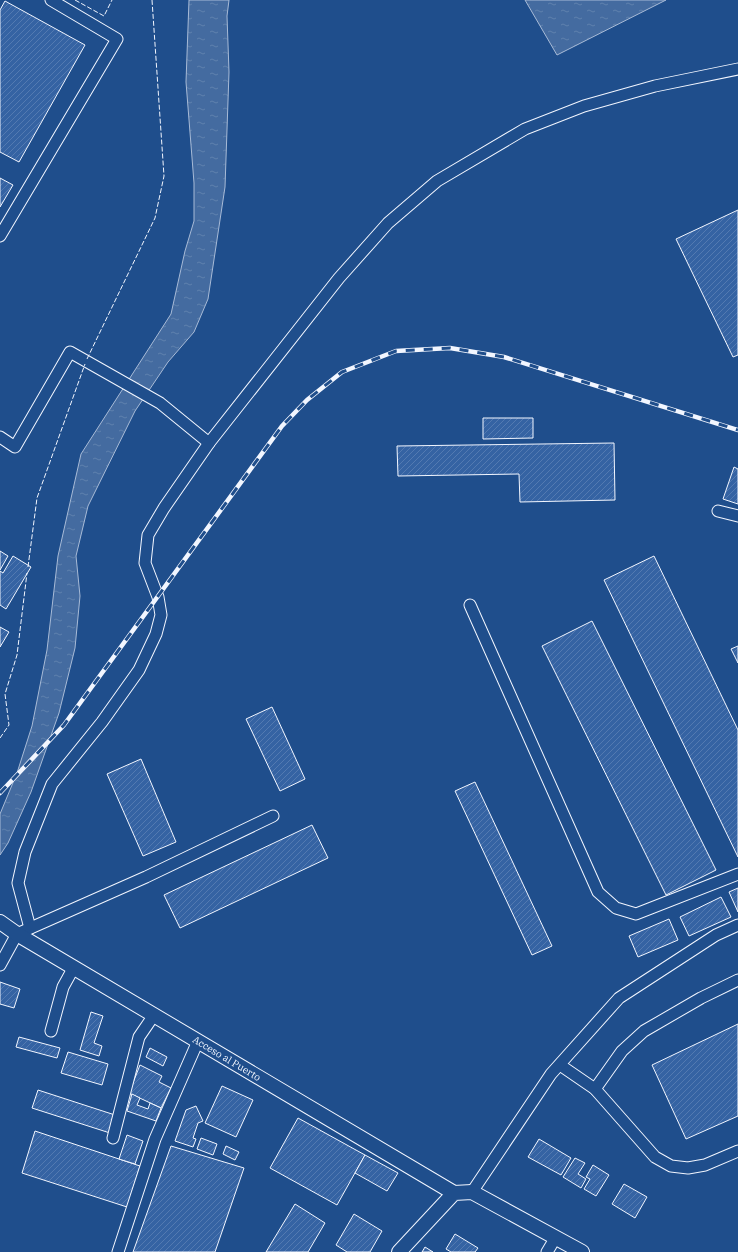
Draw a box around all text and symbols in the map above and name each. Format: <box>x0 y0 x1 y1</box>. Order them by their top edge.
street label: Acceso al Puerto <box>190 1033 264 1084</box>

